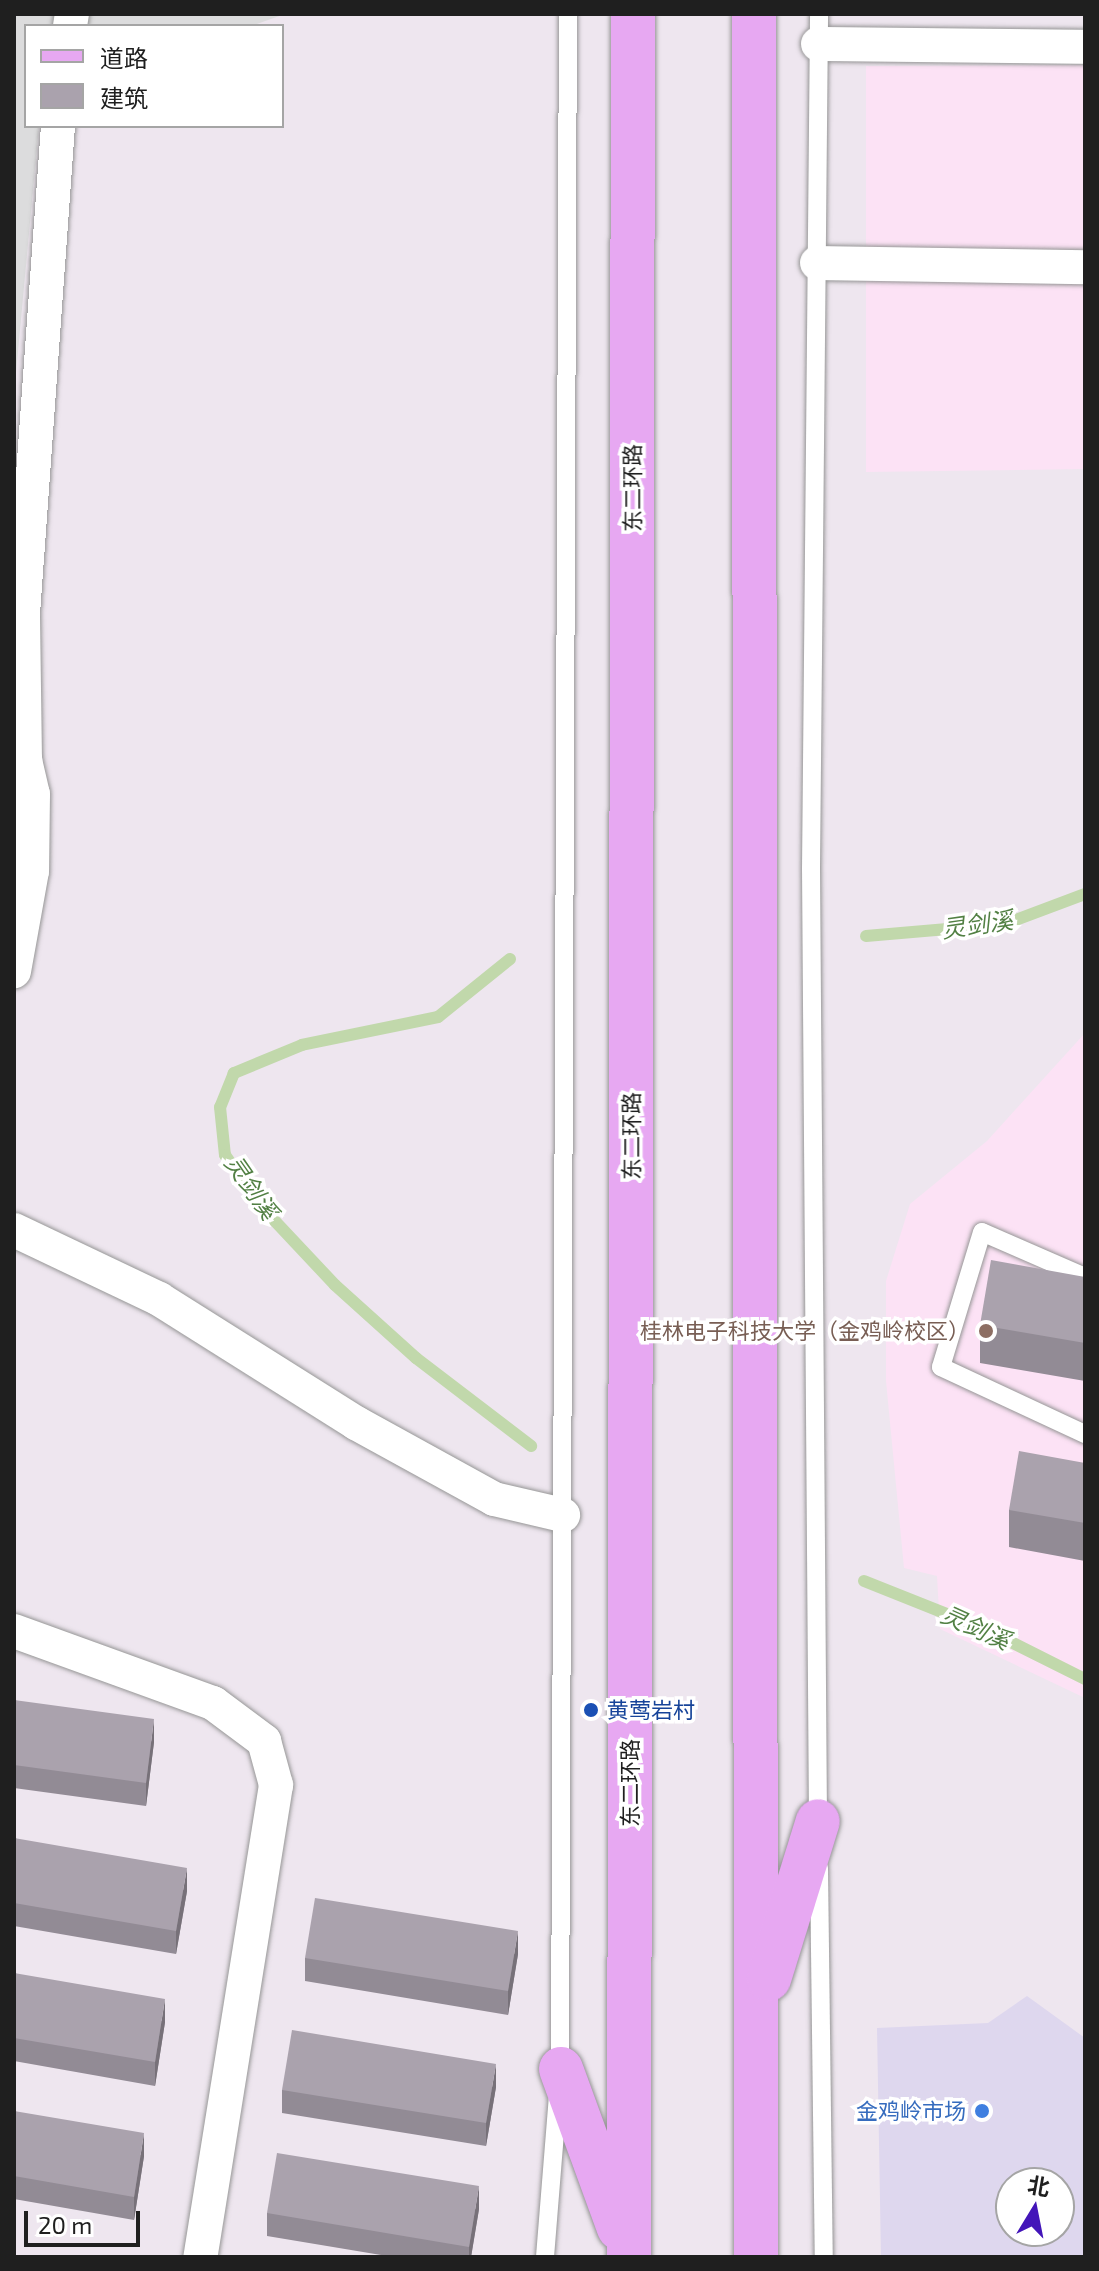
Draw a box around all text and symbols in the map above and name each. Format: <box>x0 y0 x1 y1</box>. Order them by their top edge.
legend <box>24 24 284 128</box>
text: 道路 <box>100 43 148 72</box>
text: 建筑 <box>100 83 148 112</box>
street label: 东二环路 <box>619 444 645 532</box>
water label: 灵剑溪 <box>939 905 1015 943</box>
street label: 东二环路 <box>618 1092 644 1180</box>
water label: 灵剑溪 <box>220 1149 284 1225</box>
place label: 桂林电子科技大学（金鸡岭校区） <box>640 1318 970 1344</box>
marker: 桂林电子科技大学（金鸡岭校区） <box>977 1322 995 1340</box>
water label: 灵剑溪 <box>937 1599 1015 1655</box>
place label: 黄莺岩村 <box>607 1697 695 1723</box>
marker: 黄莺岩村 <box>582 1701 600 1719</box>
street label: 东二环路 <box>617 1739 643 1827</box>
place label: 金鸡岭市场 <box>856 2098 966 2124</box>
marker: 金鸡岭市场 <box>973 2102 991 2120</box>
north arrow <box>995 2167 1075 2247</box>
text: 北 <box>1026 2171 1052 2200</box>
scale bar <box>28 2195 144 2245</box>
text: 20 m <box>38 2210 92 2239</box>

